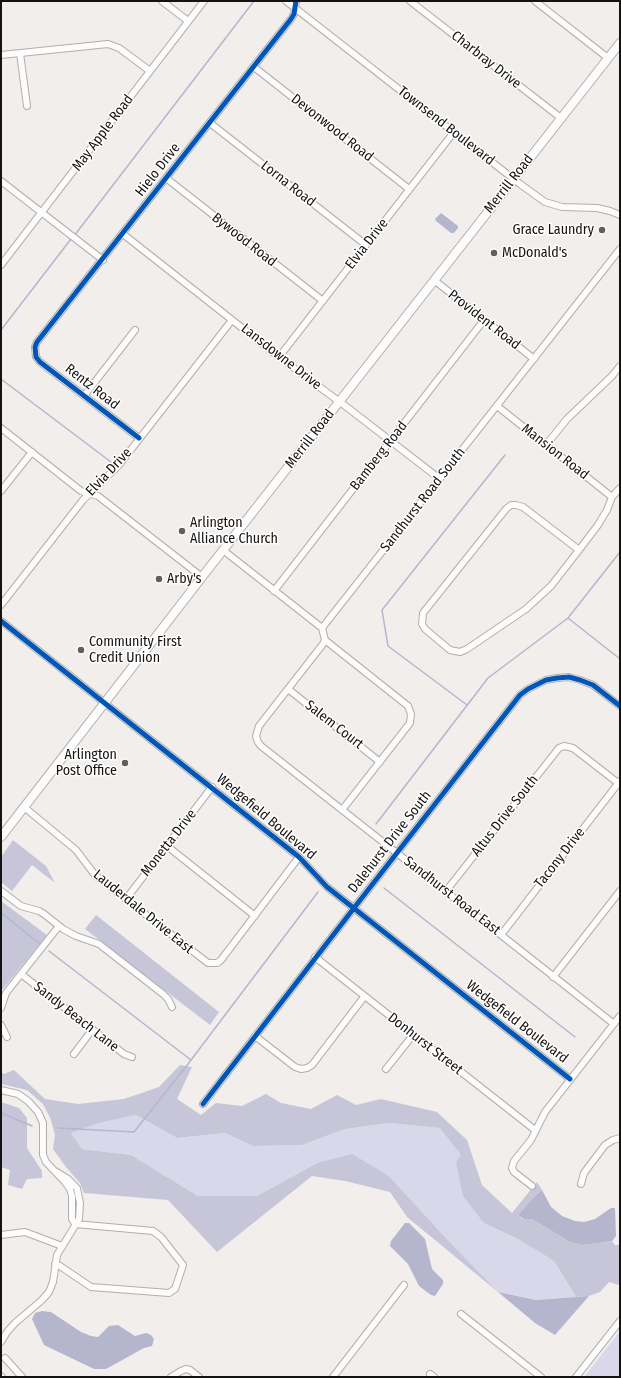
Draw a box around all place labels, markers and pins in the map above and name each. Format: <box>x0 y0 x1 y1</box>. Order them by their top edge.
place label: Grace Laundry <box>512 222 594 238</box>
marker: Grace Laundry <box>597 225 607 235</box>
place label: McDonald's <box>502 245 567 261</box>
marker: McDonald's <box>489 248 499 258</box>
place label: Arlington Alliance Church <box>190 515 278 548</box>
marker: Arlington Alliance Church <box>177 526 187 536</box>
place label: Arby's <box>167 571 202 587</box>
marker: Arby's <box>154 574 164 584</box>
place label: Community First Credit Union <box>89 634 181 666</box>
marker: Community First Credit Union <box>76 645 86 655</box>
place label: Arlington Post Office <box>56 747 117 780</box>
marker: Arlington Post Office <box>120 758 130 768</box>

